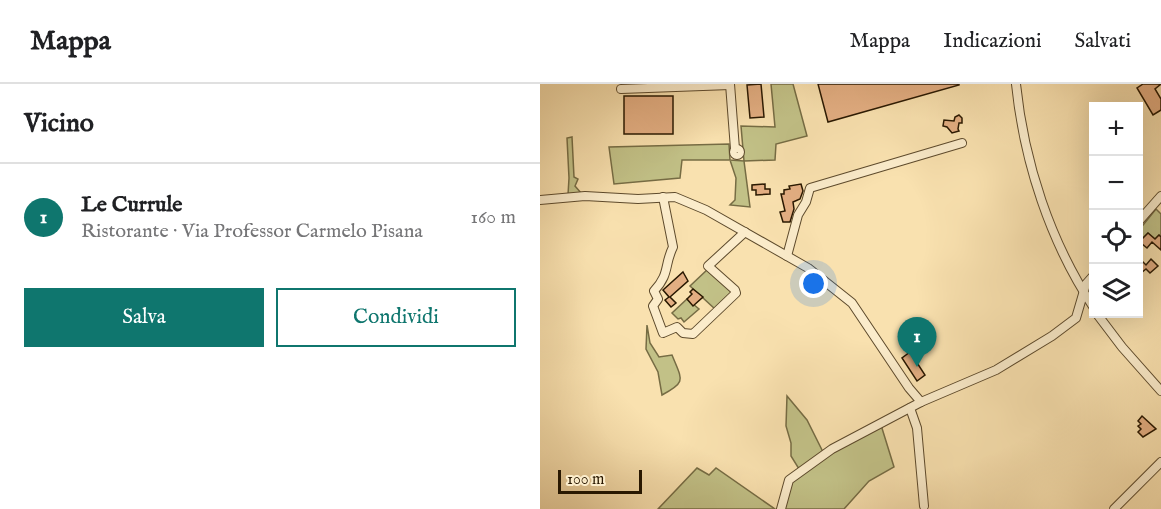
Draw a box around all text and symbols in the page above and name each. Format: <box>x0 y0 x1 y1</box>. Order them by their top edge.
text: Mappa <box>30 24 111 59</box>
text: Mappa <box>850 28 910 55</box>
text: Indicazioni <box>943 28 1042 55</box>
text: Salvati <box>1075 28 1131 55</box>
map controls <box>1089 102 1143 318</box>
button: + <box>1089 102 1143 156</box>
text: Vicino <box>24 107 94 140</box>
button: − <box>1089 156 1143 210</box>
text: Le Currule <box>81 191 182 219</box>
text: 1 <box>40 205 47 230</box>
text: 160 m <box>470 205 516 230</box>
button: locate <box>1089 210 1143 264</box>
text: Ristorante · Via Professor Carmelo Pisana <box>81 219 423 244</box>
button: layers <box>1089 264 1143 318</box>
your location <box>799 269 828 298</box>
button: Salva <box>24 288 264 347</box>
button: Condividi <box>276 288 516 347</box>
pin: 1 <box>898 318 937 367</box>
scale bar <box>558 467 642 494</box>
text: 100 m <box>567 470 604 490</box>

